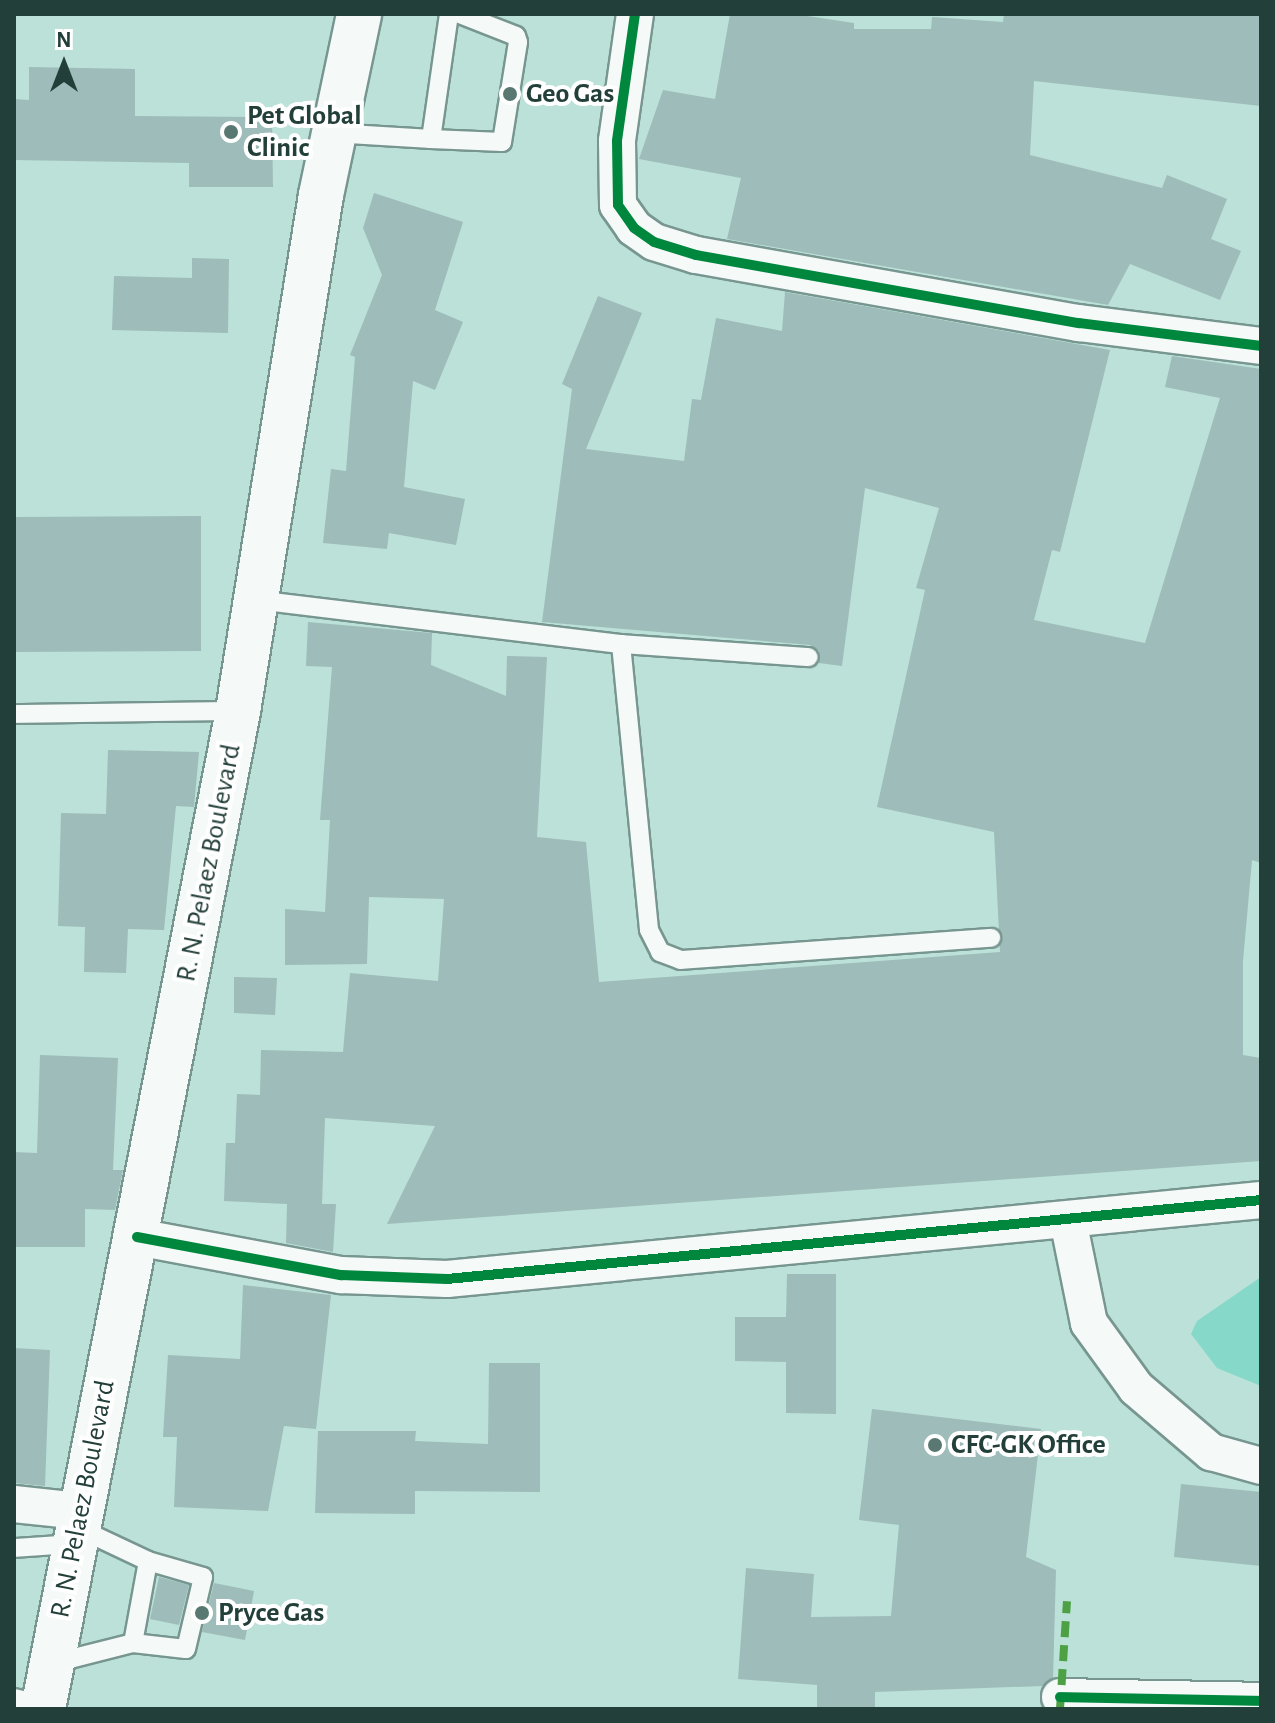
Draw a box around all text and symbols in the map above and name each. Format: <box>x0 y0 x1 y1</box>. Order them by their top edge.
north arrow <box>24 24 104 104</box>
text: N <box>56 29 72 51</box>
place label: Geo Gas <box>526 77 614 111</box>
marker: Geo Gas <box>501 85 519 103</box>
place label: Pet Global Clinic <box>247 99 362 165</box>
marker: Pet Global Clinic <box>222 123 240 141</box>
street label: R. N. Pelaez Boulevard <box>169 741 249 985</box>
street label: R. N. Pelaez Boulevard <box>43 1377 123 1621</box>
place label: CFC-GK Office <box>951 1428 1106 1462</box>
marker: CFC-GK Office <box>926 1436 944 1454</box>
place label: Pryce Gas <box>218 1596 324 1630</box>
marker: Pryce Gas <box>193 1604 211 1622</box>

